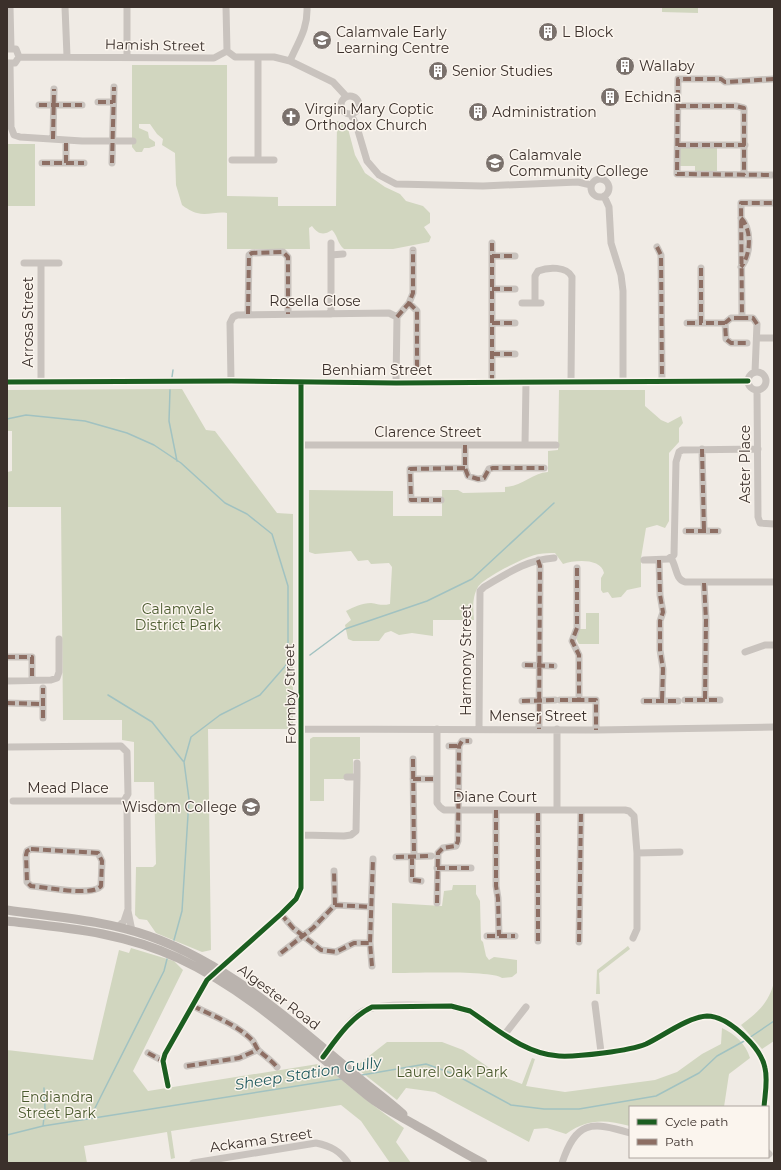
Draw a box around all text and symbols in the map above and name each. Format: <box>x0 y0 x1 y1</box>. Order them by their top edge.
building icon: L Block <box>537 21 559 43</box>
place label: Calamvale Early Learning Centre <box>336 23 449 57</box>
place label: L Block <box>562 23 614 41</box>
school or university icon: Calamvale Early Learning Centre <box>311 29 333 51</box>
street label: Hamish Street <box>105 35 206 55</box>
building icon: Wallaby <box>614 55 636 77</box>
place label: Wallaby <box>639 57 695 75</box>
building icon: Senior Studies <box>427 60 449 82</box>
place label: Senior Studies <box>452 62 553 80</box>
building icon: Echidna <box>599 86 621 108</box>
place label: Echidna <box>624 88 681 106</box>
place label: Virgin Mary Coptic Orthodox Church <box>305 100 434 134</box>
building icon: Administration <box>467 101 489 123</box>
place label: Administration <box>492 103 597 121</box>
church icon: Virgin Mary Coptic Orthodox Church <box>280 106 302 128</box>
place label: Calamvale Community College <box>509 146 648 180</box>
school or university icon: Calamvale Community College <box>484 152 506 174</box>
street label: Arrosa Street <box>19 276 37 367</box>
street label: Rosella Close <box>269 292 361 310</box>
street label: Benhiam Street <box>322 361 433 379</box>
street label: Clarence Street <box>374 423 482 441</box>
street label: Aster Place <box>736 425 754 503</box>
park label: Calamvale District Park <box>135 600 222 634</box>
street label: Harmony Street <box>457 604 475 716</box>
street label: Formby Street <box>280 643 300 744</box>
street label: Menser Street <box>489 707 587 725</box>
street label: Mead Place <box>27 779 109 797</box>
street label: Diane Court <box>453 788 538 806</box>
school or university icon: Wisdom College <box>240 796 262 818</box>
place label: Wisdom College <box>122 798 237 816</box>
street label: Algester Road <box>234 960 324 1034</box>
water label: Sheep Station Gully <box>233 1052 384 1094</box>
park label: Laurel Oak Park <box>396 1063 508 1081</box>
park label: Endiandra Street Park <box>18 1088 97 1122</box>
legend <box>629 1106 769 1158</box>
text: Cycle path <box>665 1114 728 1129</box>
street label: Ackama Street <box>209 1124 314 1156</box>
text: Path <box>665 1134 694 1149</box>

